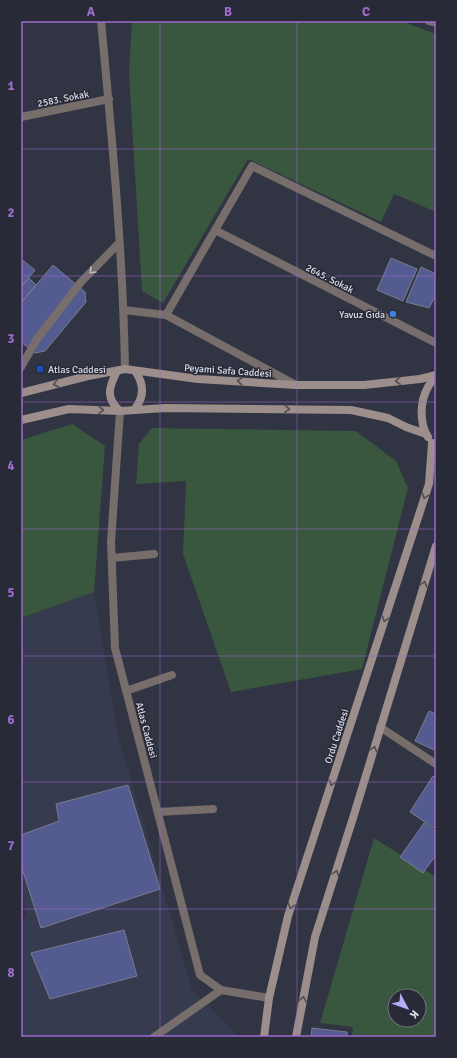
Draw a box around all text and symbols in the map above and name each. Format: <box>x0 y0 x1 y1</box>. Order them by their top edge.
text: A <box>87 4 96 20</box>
text: B <box>224 4 232 20</box>
text: C <box>362 4 370 20</box>
text: 1 <box>7 78 15 94</box>
street label: 2583. Sokak <box>36 88 90 110</box>
text: 2 <box>7 205 15 221</box>
street label: 2645. Sokak <box>304 262 356 296</box>
one-way arrow <box>89 266 97 274</box>
place label: Yavuz Gıda <box>339 309 385 321</box>
marker: Yavuz Gıda <box>388 309 398 319</box>
text: 3 <box>7 331 15 347</box>
street label: Peyami Safa Caddesi <box>184 362 272 380</box>
marker: Atlas Caddesi <box>35 364 45 374</box>
place label: Atlas Caddesi <box>48 364 106 376</box>
one-way arrow <box>237 377 243 386</box>
one-way arrow <box>395 377 401 386</box>
one-way arrow <box>53 379 60 388</box>
one-way arrow <box>284 405 290 413</box>
one-way arrow <box>98 406 104 415</box>
text: 4 <box>7 458 15 474</box>
one-way arrow <box>422 492 430 499</box>
one-way arrow <box>419 581 428 588</box>
text: 5 <box>7 585 15 601</box>
one-way arrow <box>381 616 390 623</box>
street label: Atlas Caddesi <box>133 701 159 760</box>
street label: Ordu Caddesi <box>322 707 351 765</box>
text: 6 <box>7 712 15 728</box>
one-way arrow <box>369 746 378 753</box>
one-way arrow <box>328 779 336 786</box>
text: 7 <box>7 838 15 854</box>
one-way arrow <box>331 870 339 877</box>
one-way arrow <box>287 903 296 910</box>
text: 8 <box>7 965 15 981</box>
north arrow <box>387 988 427 1028</box>
one-way arrow <box>298 995 306 1002</box>
text: K <box>407 1007 421 1021</box>

